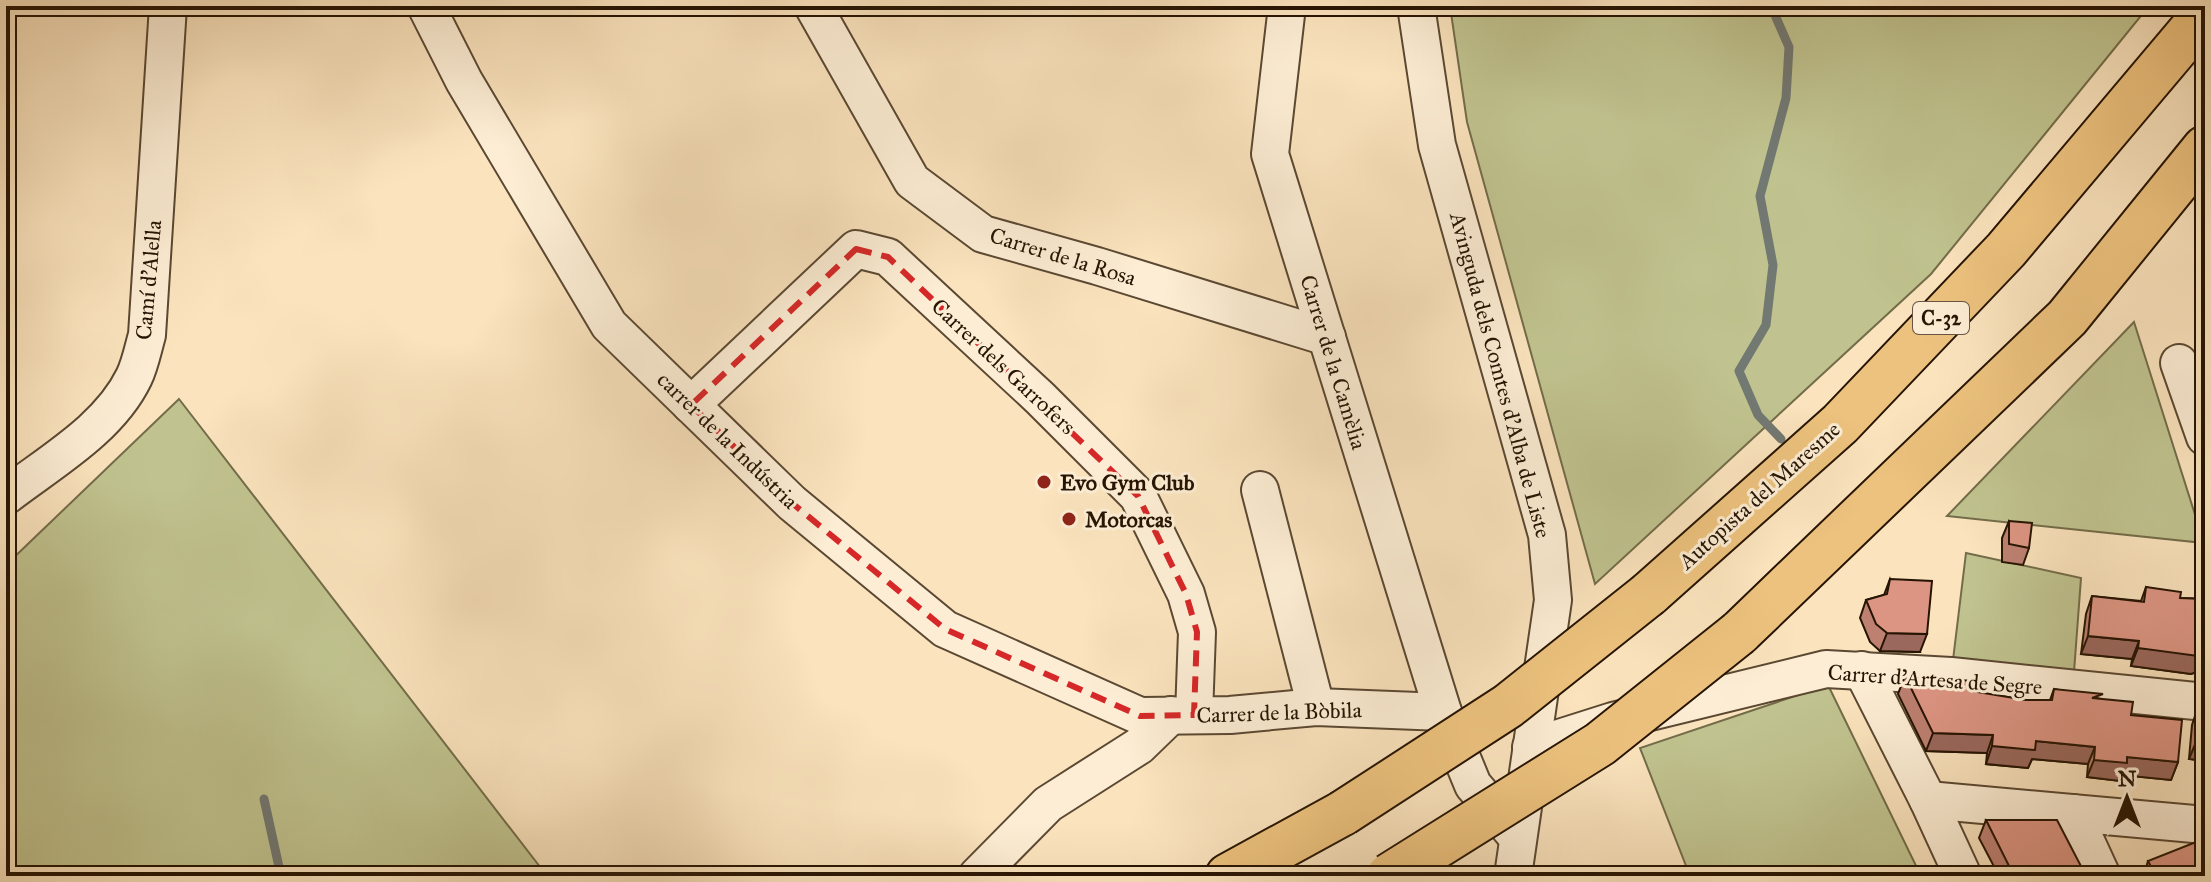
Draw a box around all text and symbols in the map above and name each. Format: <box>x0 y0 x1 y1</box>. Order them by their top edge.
street label: Avinguda dels Comtes d'Alba de Liste <box>1444 208 1557 541</box>
street label: Camí d'Alella <box>130 218 167 341</box>
street label: Carrer de la Rosa <box>986 221 1140 292</box>
street label: Carrer de la Camèlia <box>1294 272 1373 453</box>
street label: Carrer dels Garrofers <box>926 293 1081 440</box>
road number: C-32 <box>1913 302 1969 334</box>
street label: carrer de la Indústria <box>652 366 804 515</box>
street label: Autopista del Maresme <box>1672 416 1846 576</box>
place label: Evo Gym Club <box>1060 469 1195 496</box>
marker: Evo Gym Club <box>1035 473 1053 491</box>
place label: Motorcas <box>1085 506 1172 533</box>
marker: Motorcas <box>1060 510 1078 528</box>
street label: Carrer d'Artesa de Segre <box>1827 659 2043 700</box>
street label: Carrer de la Bòbila <box>1196 696 1363 729</box>
north arrow <box>2087 758 2167 838</box>
text: N <box>2118 765 2137 792</box>

